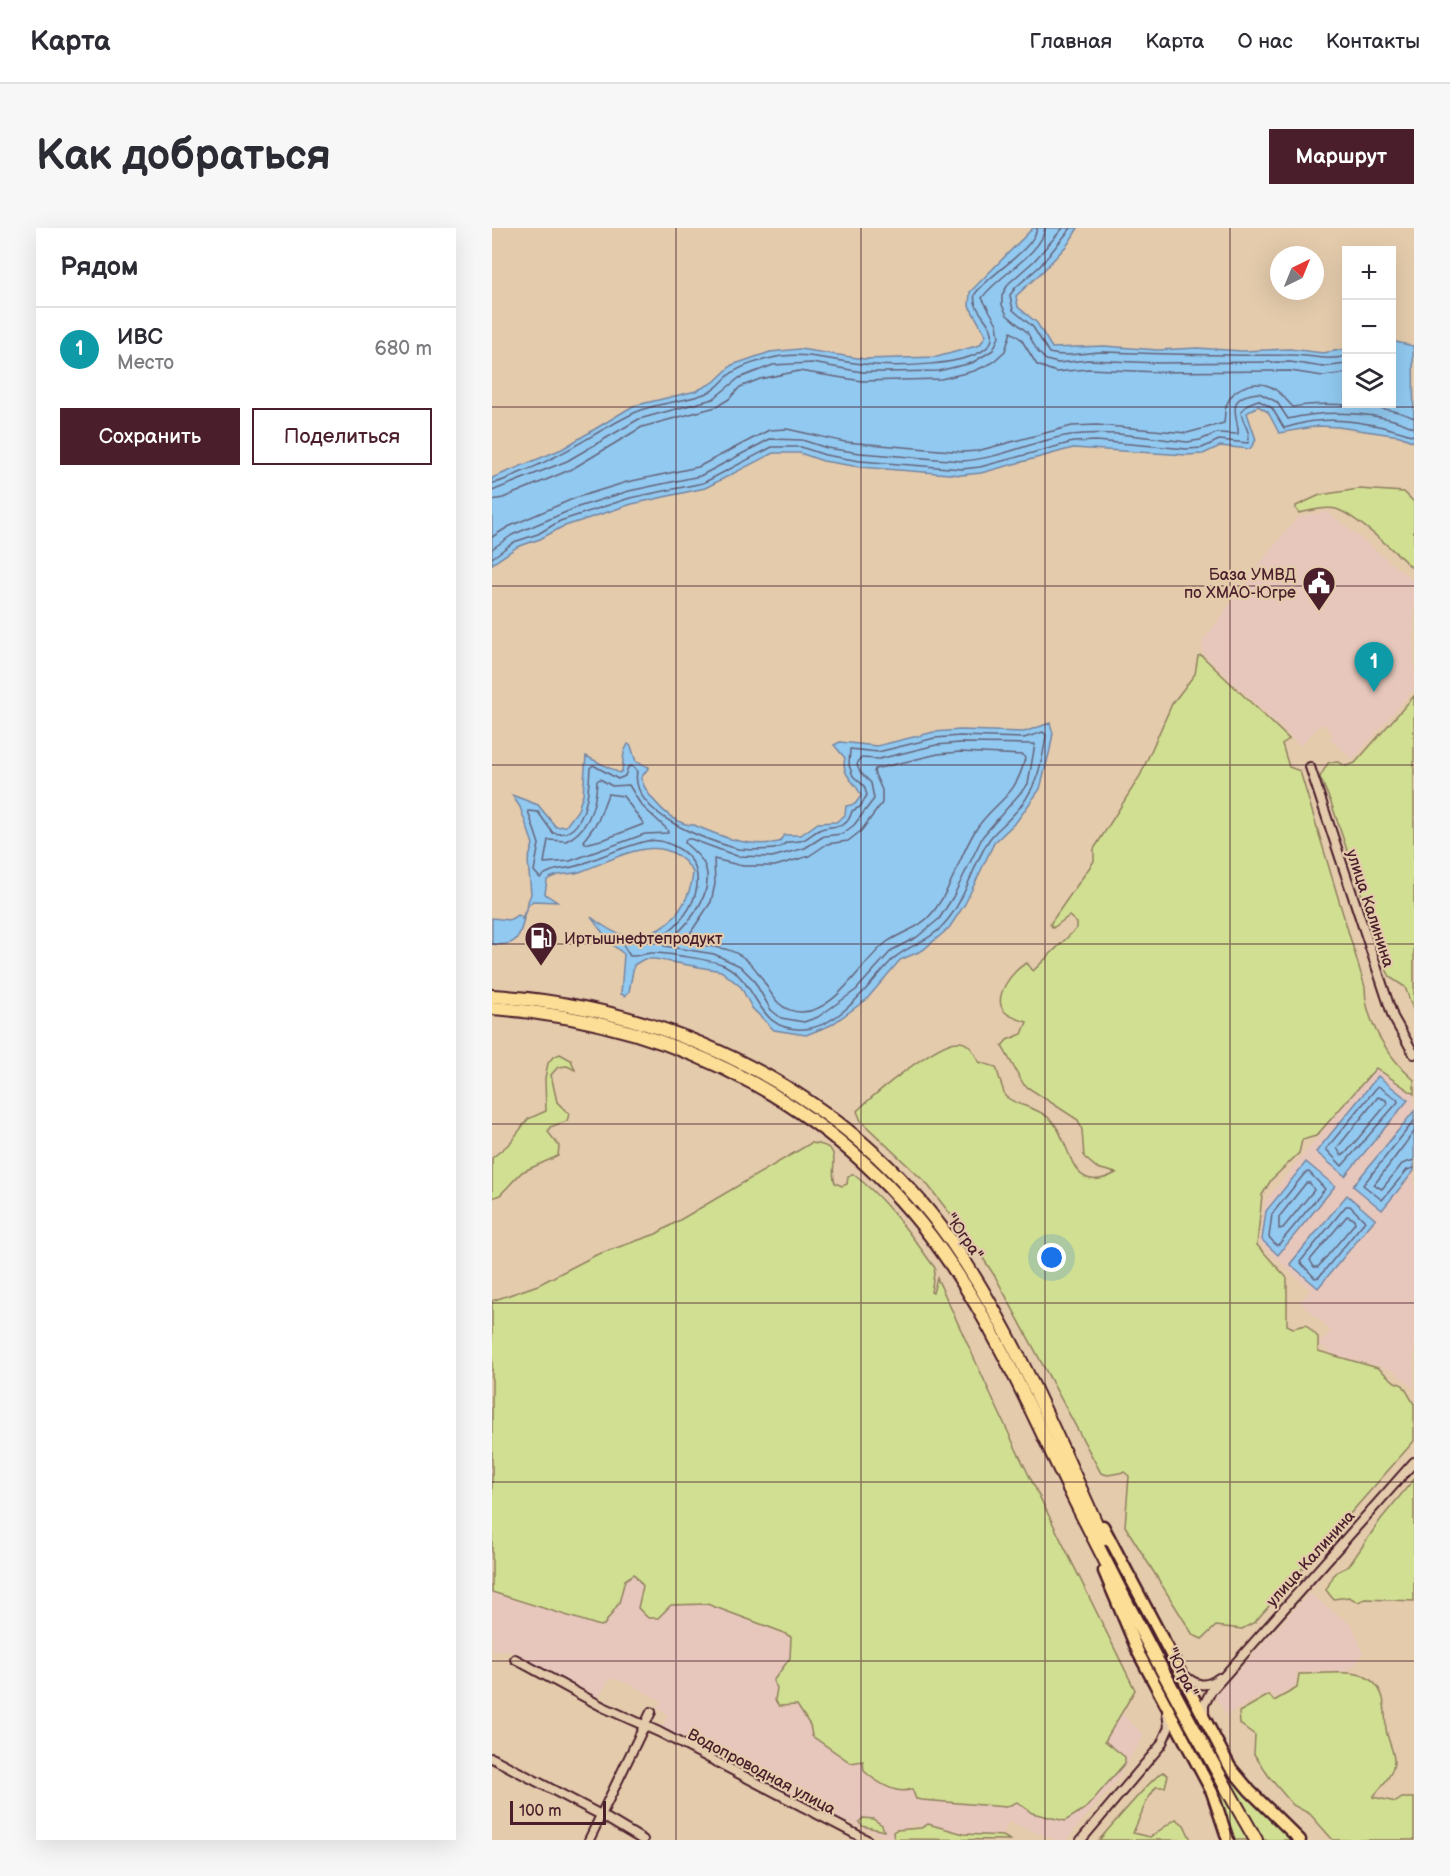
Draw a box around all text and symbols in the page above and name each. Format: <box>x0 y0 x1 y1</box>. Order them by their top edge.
text: Карта <box>30 25 110 58</box>
text: Главная <box>1029 29 1112 54</box>
text: Карта <box>1145 29 1204 54</box>
text: О нас <box>1237 29 1293 54</box>
text: Контакты <box>1326 29 1420 54</box>
button: Маршрут <box>1269 129 1414 184</box>
text: Как добраться <box>36 131 331 182</box>
north arrow <box>1270 246 1324 300</box>
map controls <box>1342 246 1396 408</box>
button: + <box>1342 246 1396 300</box>
text: Рядом <box>60 252 138 283</box>
button: − <box>1342 300 1396 354</box>
text: ИВС <box>117 324 163 351</box>
text: 1 <box>75 337 84 361</box>
text: 680 m <box>374 337 432 361</box>
text: Место <box>117 351 174 375</box>
button: layers <box>1342 354 1396 408</box>
button: Сохранить <box>60 408 240 465</box>
button: Поделиться <box>252 408 432 465</box>
public building icon: База УМВД по ХМАО-Югре <box>1301 565 1337 612</box>
place label: База УМВД по ХМАО-Югре <box>1184 566 1296 603</box>
pin: 1 <box>1354 642 1394 692</box>
street label: улица Калинина <box>1342 847 1398 970</box>
fuel station icon: Иртышнефтепродукт <box>523 920 559 967</box>
place label: Иртышнефтепродукт <box>564 930 723 949</box>
street label: "Югра" <box>941 1210 987 1264</box>
your location <box>1037 1243 1066 1272</box>
street label: улица Калинина <box>1263 1507 1360 1611</box>
street label: "Югра" <box>1162 1645 1202 1700</box>
street label: Водопроводная улица <box>684 1725 839 1820</box>
scale bar <box>510 1798 606 1826</box>
text: 100 m <box>519 1802 562 1821</box>

